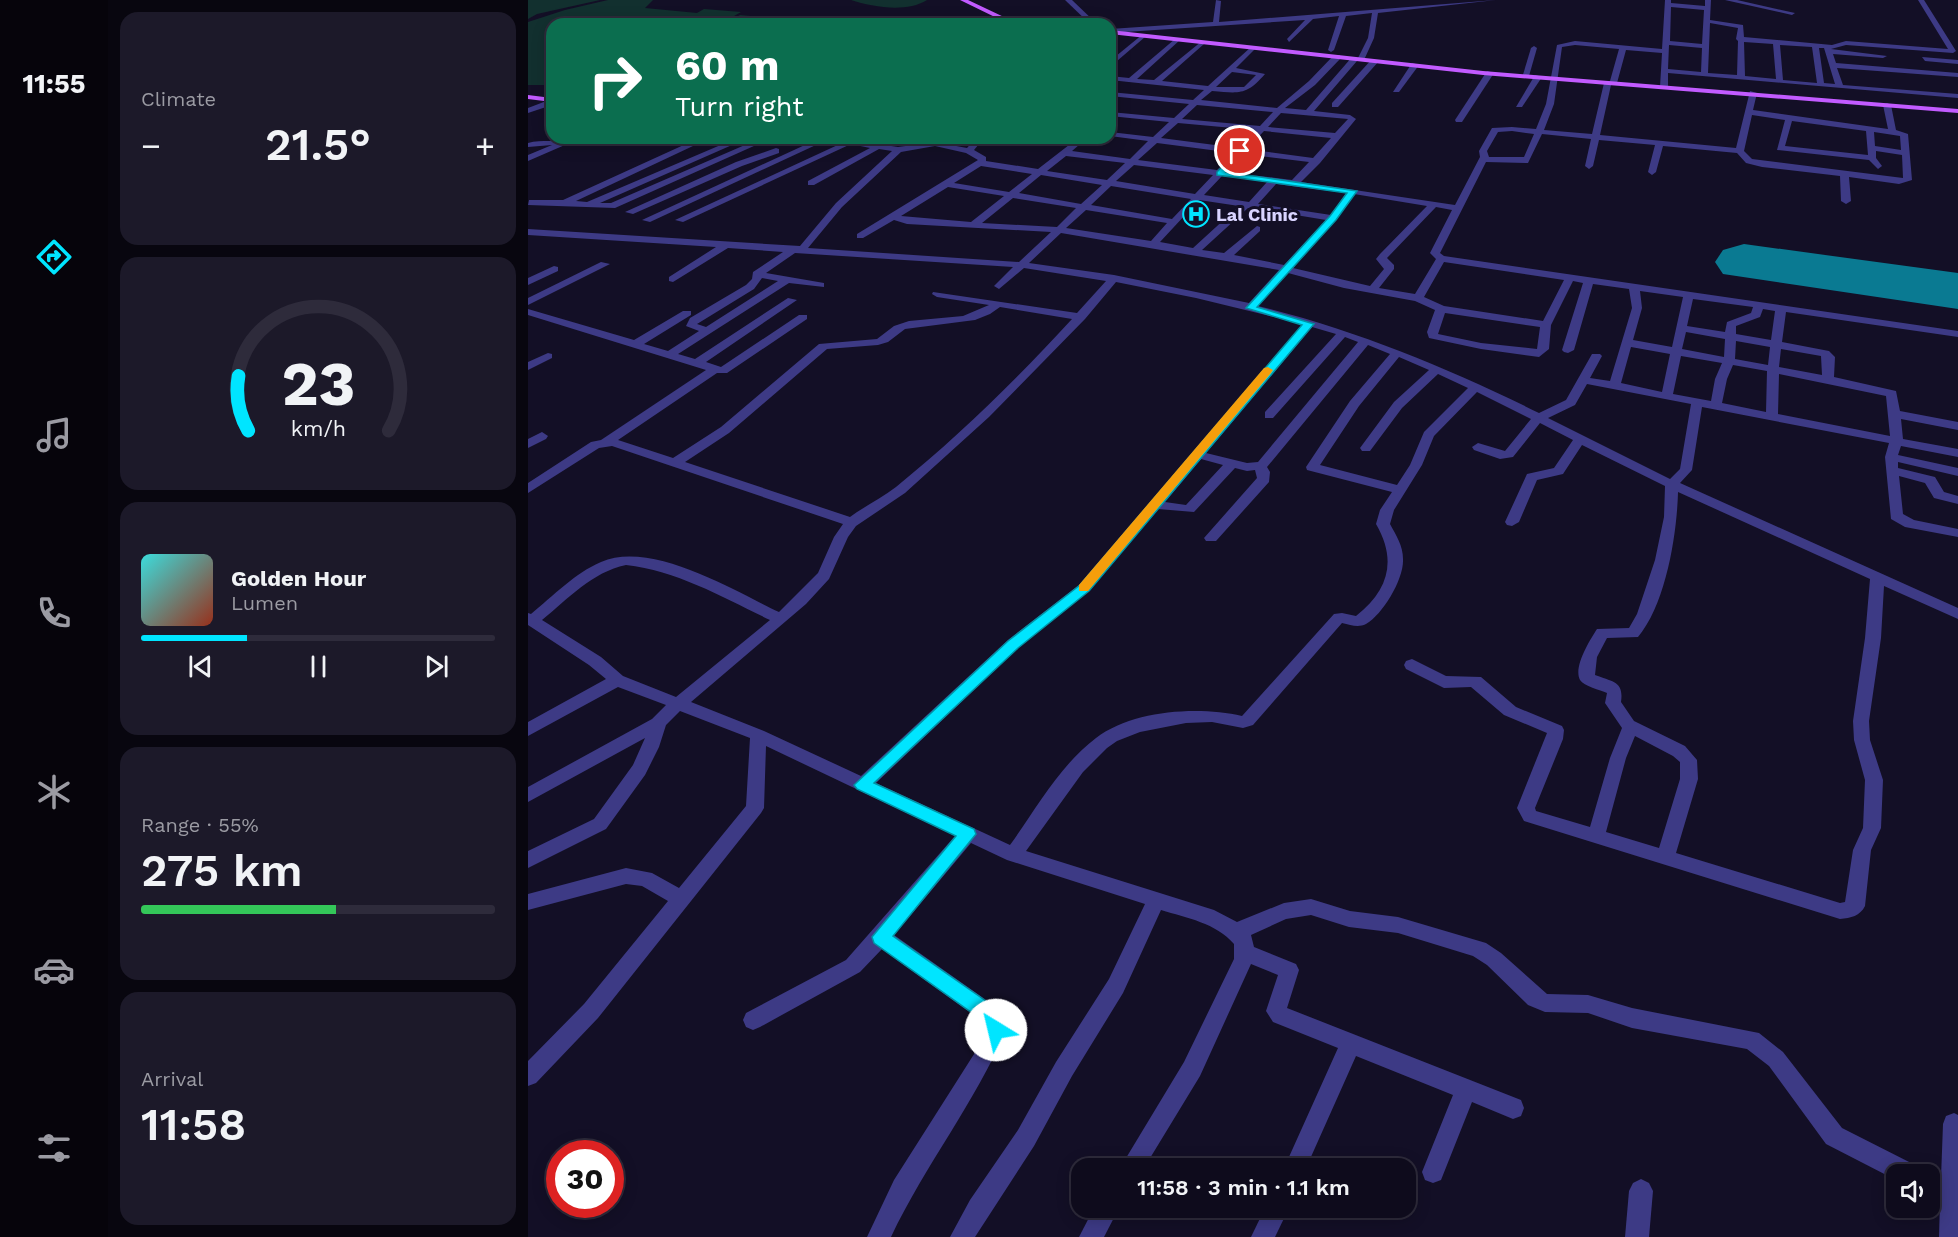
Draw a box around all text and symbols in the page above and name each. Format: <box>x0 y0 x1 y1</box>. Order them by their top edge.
text: 60 m <box>675 41 779 90</box>
icon: right <box>576 42 654 120</box>
text: 11:55 <box>23 68 85 100</box>
text: Climate <box>141 87 216 111</box>
text: Turn right <box>675 91 804 123</box>
text: 21.5° <box>265 118 371 171</box>
pin <box>1214 125 1265 176</box>
text: − <box>141 126 161 165</box>
text: + <box>475 126 495 165</box>
icon: arrive <box>1223 134 1256 167</box>
hospital icon: Lal Clinic <box>1181 199 1211 229</box>
place label: Lal Clinic <box>1216 204 1298 225</box>
icon: directions <box>33 236 75 278</box>
text: 23 <box>281 347 355 420</box>
icon: music <box>33 414 75 456</box>
text: km/h <box>290 416 346 441</box>
text: Golden Hour <box>231 566 366 591</box>
text: Lumen <box>231 591 298 615</box>
icon: phone <box>33 592 75 634</box>
icon: previous <box>184 650 217 683</box>
icon: pause <box>302 650 335 683</box>
icon: next <box>420 650 453 683</box>
icon: climate <box>33 771 75 813</box>
text: Range · 55% <box>141 813 259 837</box>
text: 275 km <box>141 844 303 897</box>
icon: car <box>33 949 75 991</box>
position arrow <box>964 998 1028 1062</box>
text: Arrival <box>141 1067 203 1091</box>
text: 11:58 <box>141 1098 246 1151</box>
icon: filters <box>33 1127 75 1169</box>
speed limit sign: 30 <box>546 1140 624 1218</box>
map controls <box>1886 1164 1940 1218</box>
button: sound <box>1886 1164 1940 1218</box>
text: 11:58 · 3 min · 1.1 km <box>1137 1175 1350 1200</box>

